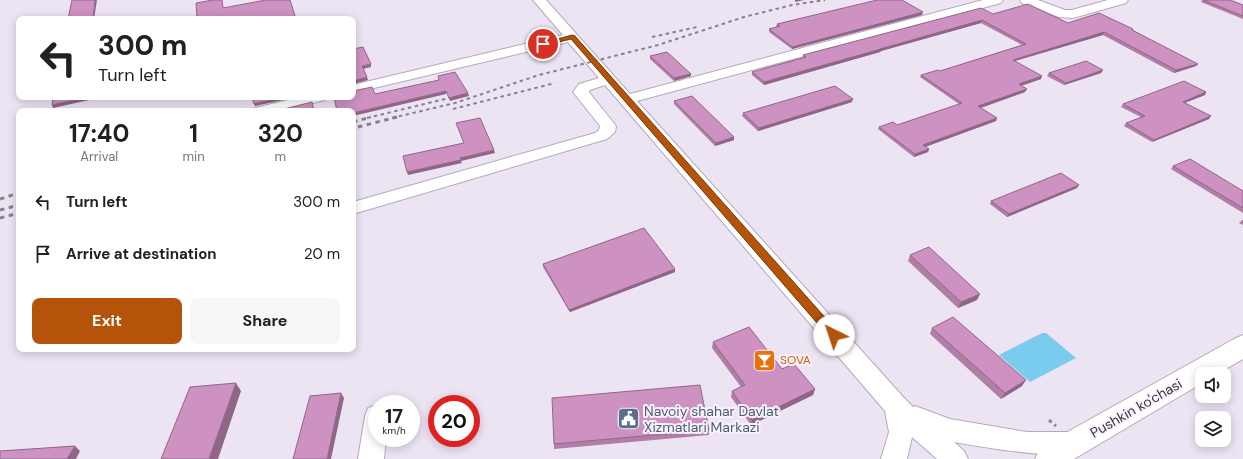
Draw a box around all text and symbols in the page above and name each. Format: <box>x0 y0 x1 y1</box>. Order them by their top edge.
text: 300 m <box>98 27 187 64</box>
pin <box>526 27 560 61</box>
icon: left <box>32 32 84 84</box>
icon: arrive <box>532 33 554 55</box>
text: Turn left <box>98 63 167 87</box>
text: 17:40 <box>69 118 129 149</box>
text: 1 <box>189 118 198 149</box>
text: 320 <box>258 118 303 149</box>
text: Arrival <box>80 148 118 165</box>
text: min <box>182 148 205 165</box>
text: m <box>274 148 286 165</box>
icon: left <box>32 191 54 213</box>
text: Turn left <box>66 192 127 212</box>
text: 300 m <box>293 192 340 212</box>
icon: arrive <box>32 243 54 265</box>
text: Arrive at destination <box>66 244 217 264</box>
text: 20 m <box>304 244 340 264</box>
button: Exit <box>32 298 182 344</box>
button: Share <box>190 298 340 344</box>
position arrow <box>813 314 855 356</box>
bar icon: SOVA <box>751 347 777 373</box>
place label: SOVA <box>780 352 811 368</box>
map controls <box>1195 367 1231 447</box>
button: sound <box>1195 367 1231 403</box>
street label: Pushkin ko'chasi <box>1087 374 1185 442</box>
speed limit sign: 20 <box>428 395 480 447</box>
place label: Navoiy shahar Davlat Xizmatlari Markazi <box>644 402 779 436</box>
text: 17 <box>385 403 403 429</box>
public building icon: Navoiy shahar Davlat Xizmatlari Markazi <box>616 406 642 432</box>
button: layers <box>1195 411 1231 447</box>
text: km/h <box>382 424 406 437</box>

